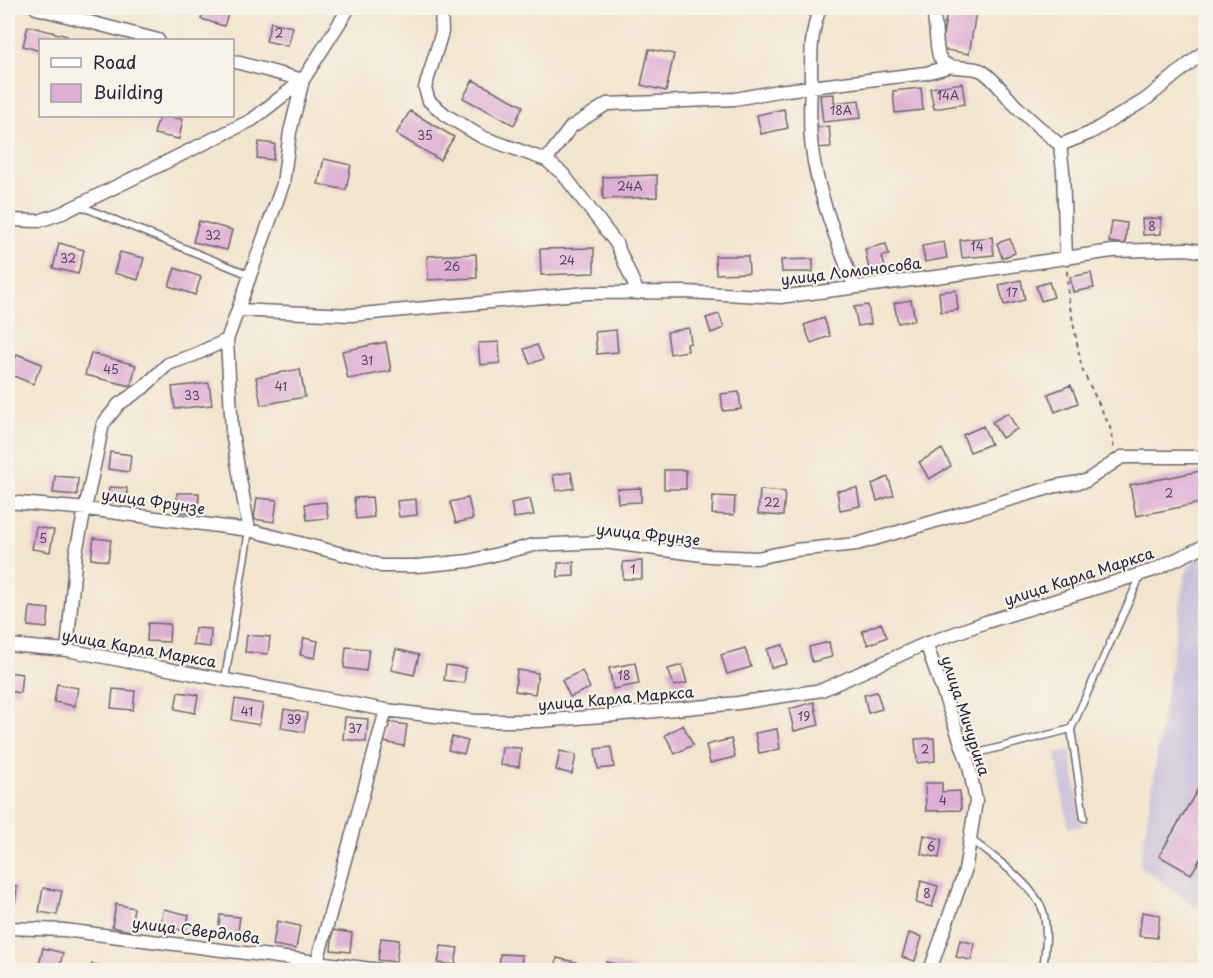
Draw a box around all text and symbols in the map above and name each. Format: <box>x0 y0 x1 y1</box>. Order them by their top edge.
house number: 2 <box>275 24 283 42</box>
legend <box>39 39 234 117</box>
text: Road <box>93 48 137 75</box>
text: Building <box>93 78 163 105</box>
house number: 14А <box>937 86 959 104</box>
house number: 18А <box>830 101 852 119</box>
house number: 35 <box>417 126 433 144</box>
house number: 24А <box>617 177 643 195</box>
house number: 8 <box>1148 217 1156 235</box>
house number: 32 <box>205 226 221 244</box>
house number: 14 <box>970 237 984 255</box>
house number: 32 <box>60 249 76 267</box>
street label: улица Ломоносова <box>779 250 923 291</box>
house number: 24 <box>559 251 575 269</box>
house number: 26 <box>444 257 460 275</box>
house number: 17 <box>1006 283 1018 301</box>
house number: 31 <box>361 351 373 369</box>
house number: 45 <box>103 360 119 378</box>
house number: 41 <box>275 377 287 395</box>
house number: 33 <box>184 386 200 404</box>
street label: улица Фрунзе <box>100 482 206 519</box>
house number: 2 <box>1165 484 1173 502</box>
house number: 22 <box>764 493 780 511</box>
street label: улица Фрунзе <box>595 517 701 550</box>
house number: 5 <box>39 529 47 547</box>
street label: улица Карла Маркса <box>1001 540 1157 611</box>
house number: 1 <box>630 560 636 578</box>
street label: улица Карла Маркса <box>60 623 219 673</box>
street label: улица Мичурина <box>936 653 997 779</box>
house number: 18 <box>618 666 630 684</box>
street label: улица Карла Маркса <box>537 679 695 716</box>
house number: 41 <box>241 702 253 720</box>
house number: 19 <box>798 707 810 725</box>
house number: 39 <box>287 710 301 728</box>
house number: 37 <box>348 719 363 737</box>
house number: 2 <box>921 740 929 758</box>
house number: 4 <box>939 791 947 809</box>
house number: 6 <box>927 837 935 855</box>
house number: 8 <box>923 884 931 902</box>
street label: улица Свердлова <box>131 910 262 949</box>

